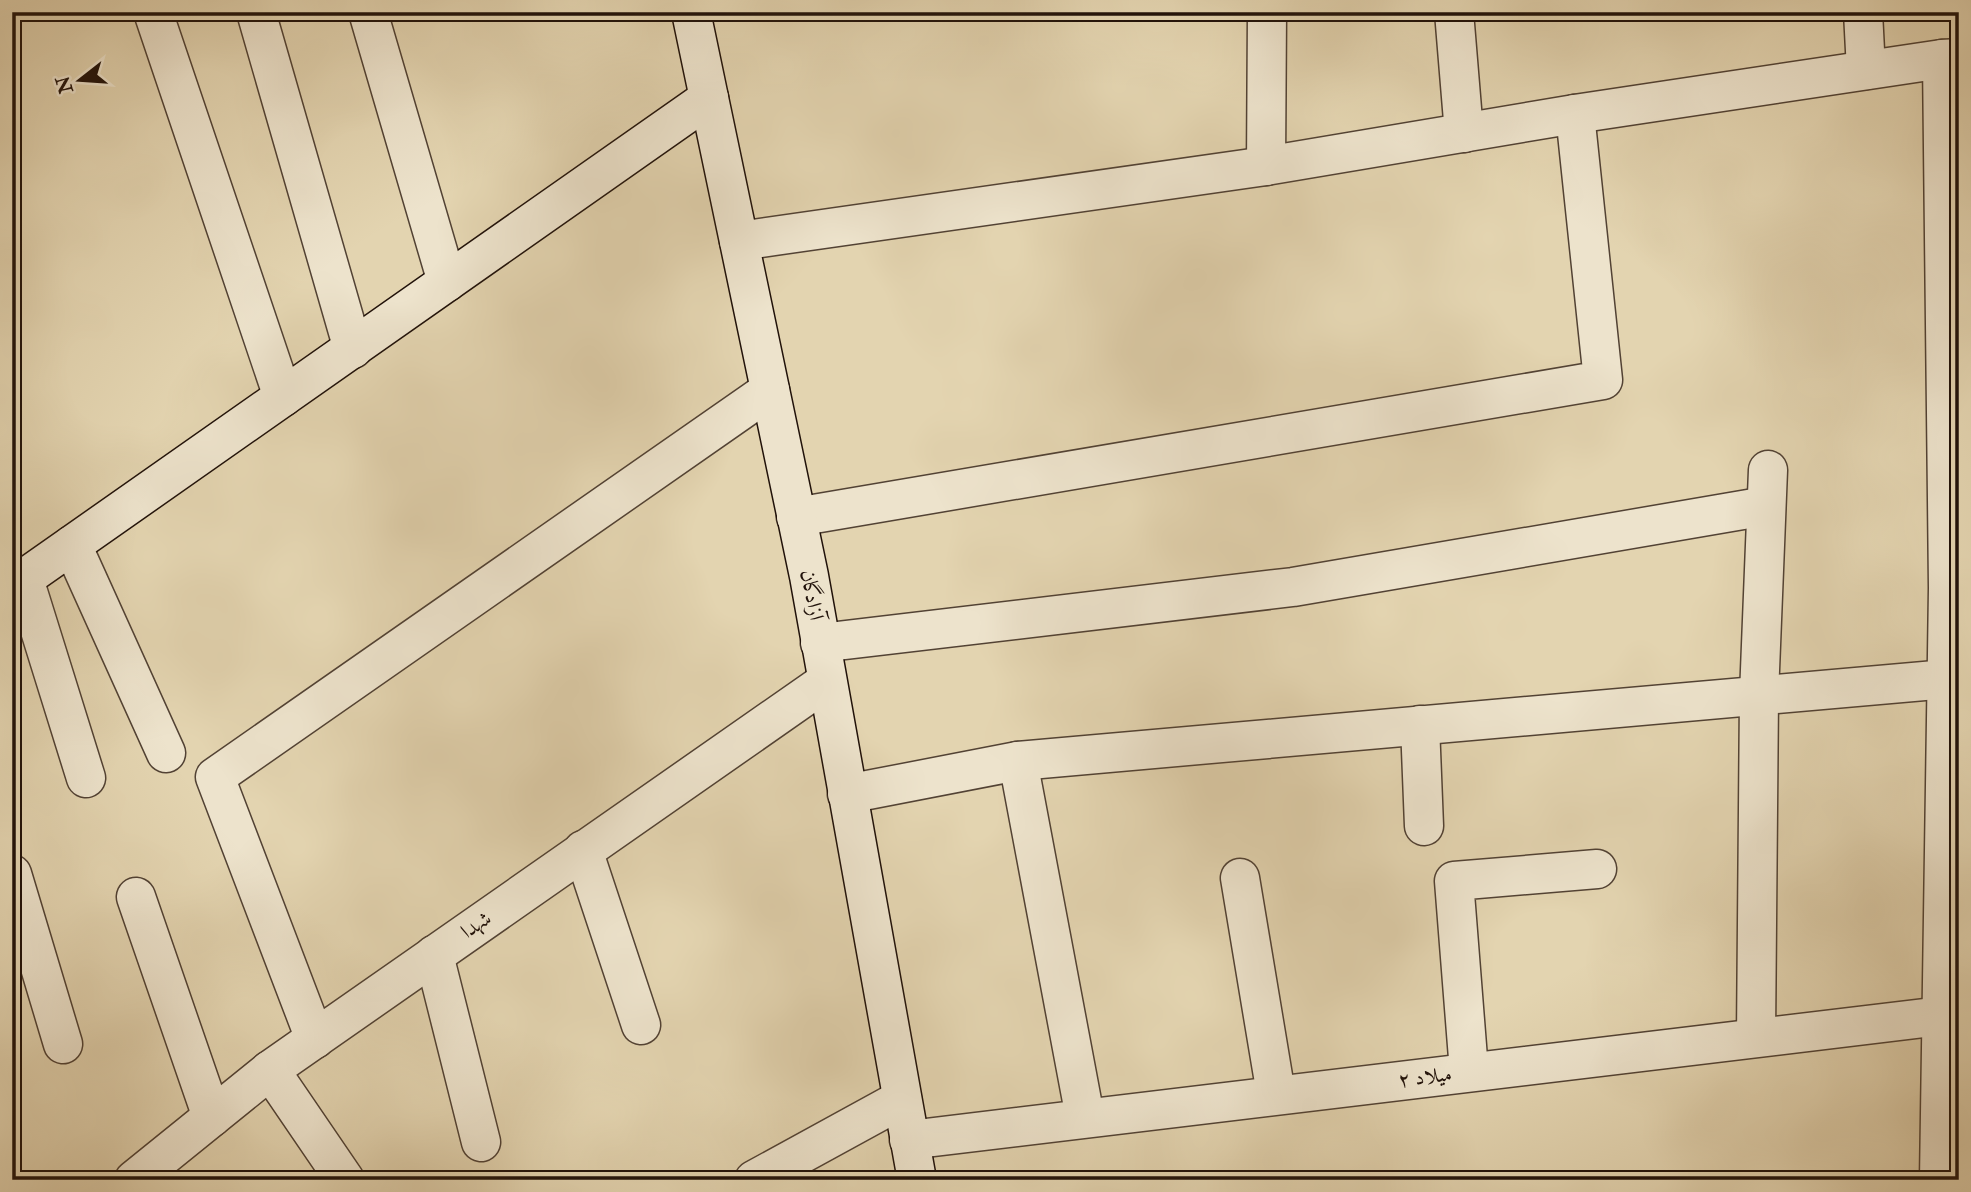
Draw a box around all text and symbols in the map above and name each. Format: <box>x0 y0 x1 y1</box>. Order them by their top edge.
north arrow <box>46 46 116 116</box>
text: N <box>50 72 79 97</box>
street label: آزادگان <box>794 567 831 625</box>
street label: شهدا <box>455 905 497 945</box>
street label: میلاد ۲ <box>1397 1060 1453 1094</box>

